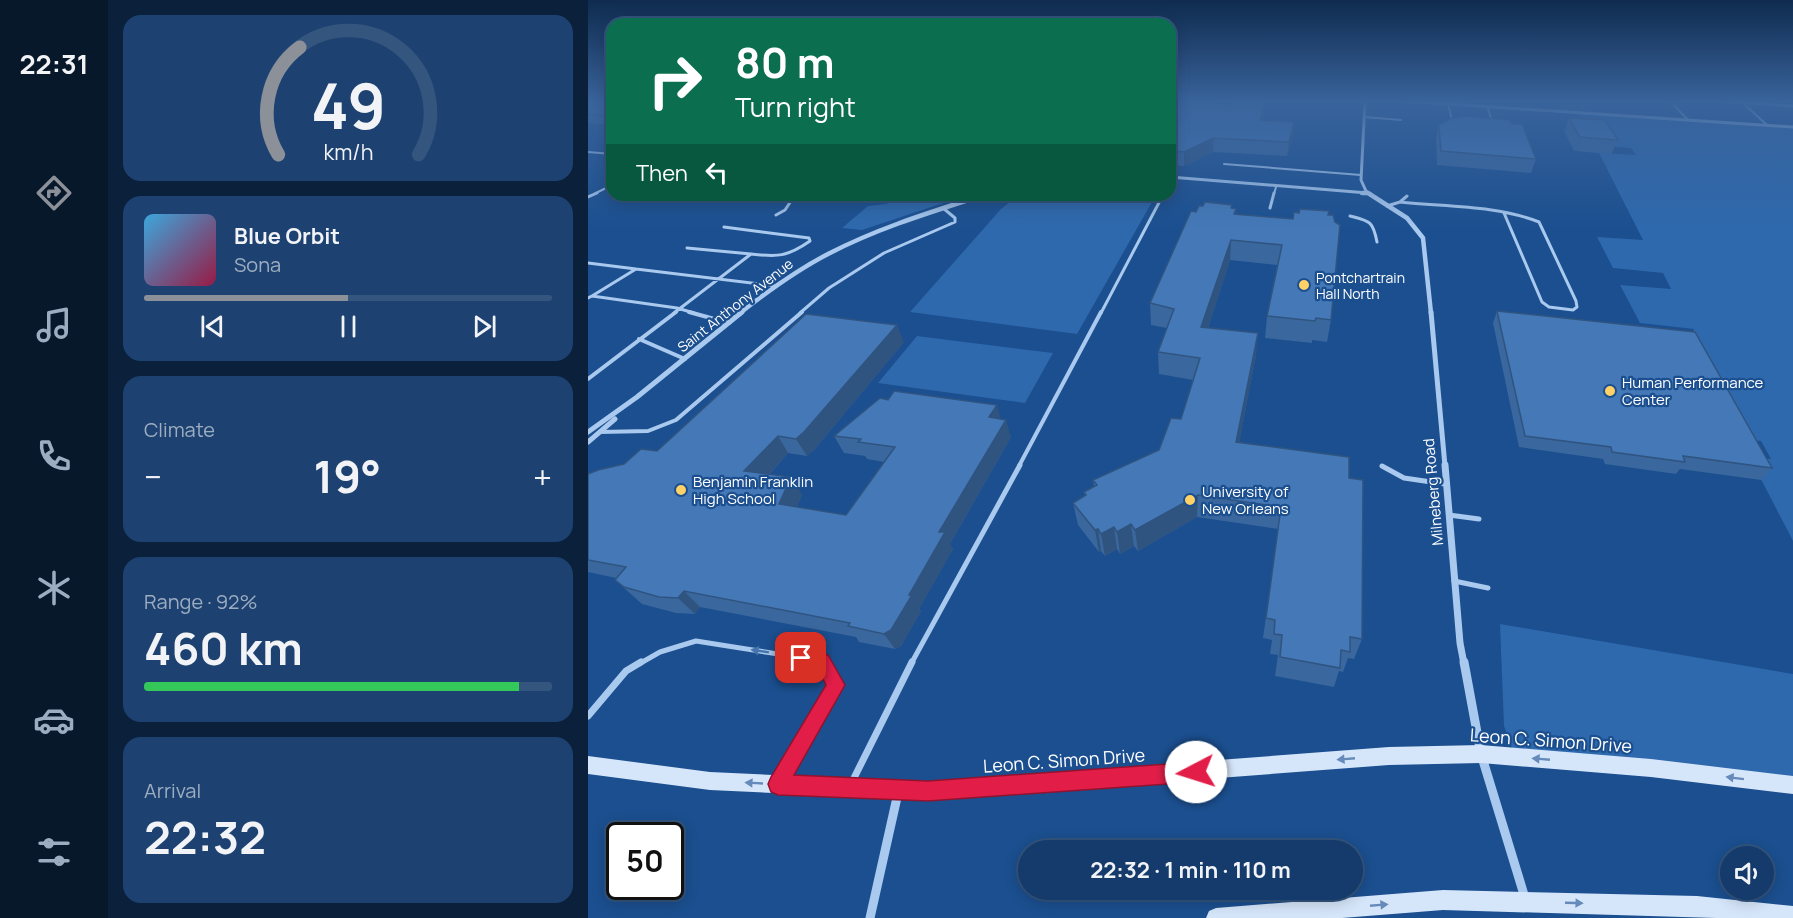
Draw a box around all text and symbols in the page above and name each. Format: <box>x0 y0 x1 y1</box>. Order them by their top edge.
text: 80 m <box>735 33 835 91</box>
icon: right <box>636 42 714 120</box>
text: 22:31 <box>20 45 88 82</box>
text: 49 <box>310 62 386 148</box>
text: Turn right <box>735 88 856 125</box>
text: km/h <box>323 137 373 166</box>
icon: left <box>700 156 733 189</box>
text: Then <box>636 158 688 188</box>
icon: directions <box>33 172 75 214</box>
text: Blue Orbit <box>234 221 340 251</box>
text: Sona <box>234 251 281 278</box>
street label: Saint Anthony Avenue <box>673 254 797 356</box>
place label: Pontchartrain Hall North <box>1316 268 1405 303</box>
marker: Pontchartrain Hall North <box>1297 278 1311 292</box>
icon: music <box>33 304 75 346</box>
icon: previous <box>196 310 229 343</box>
icon: pause <box>332 310 365 343</box>
icon: next <box>468 310 501 343</box>
place label: Human Performance Center <box>1622 372 1764 410</box>
marker: Human Performance Center <box>1603 384 1617 398</box>
text: Climate <box>144 416 215 443</box>
icon: phone <box>33 435 75 477</box>
street label: Milneberg Road <box>1418 438 1448 546</box>
text: 19° <box>313 445 381 507</box>
text: − <box>144 454 162 499</box>
text: + <box>533 454 552 499</box>
place label: Benjamin Franklin High School <box>693 471 813 509</box>
place label: University of New Orleans <box>1202 481 1289 519</box>
marker: Benjamin Franklin High School <box>674 483 688 497</box>
marker: University of New Orleans <box>1183 493 1197 507</box>
icon: climate <box>33 567 75 609</box>
text: Range · 92% <box>144 588 258 615</box>
text: 460 km <box>144 617 303 679</box>
pin <box>775 632 826 683</box>
icon: arrive <box>784 641 817 674</box>
one-way arrow <box>751 647 770 656</box>
icon: car <box>33 699 75 741</box>
street label: Leon C. Simon Drive <box>1469 722 1633 758</box>
position arrow <box>1164 740 1228 804</box>
street label: Leon C. Simon Drive <box>982 742 1146 778</box>
one-way arrow <box>1531 754 1550 764</box>
one-way arrow <box>1337 755 1356 764</box>
one-way arrow <box>1725 773 1744 783</box>
text: Arrival <box>144 777 201 804</box>
one-way arrow <box>744 779 763 788</box>
text: 22:32 <box>144 806 266 868</box>
speed limit sign: 50 <box>606 822 684 900</box>
icon: filters <box>33 831 75 873</box>
map controls <box>1720 846 1774 900</box>
button: sound <box>1720 846 1774 900</box>
text: 22:32 · 1 min · 110 m <box>1090 855 1291 885</box>
one-way arrow <box>1565 898 1584 908</box>
one-way arrow <box>1370 900 1389 910</box>

